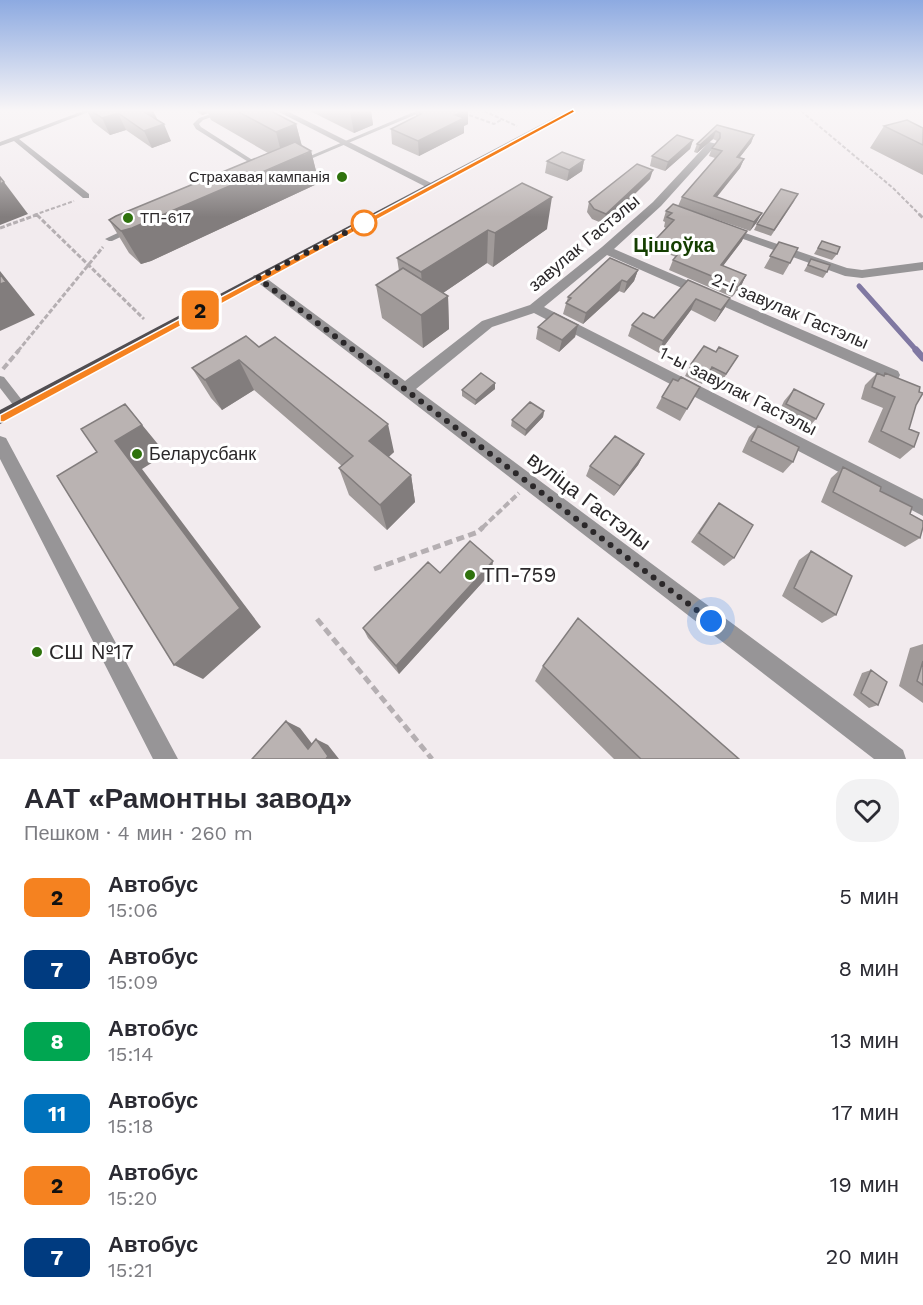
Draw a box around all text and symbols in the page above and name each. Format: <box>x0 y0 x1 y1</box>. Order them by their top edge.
place label: Страхавая кампанія <box>189 168 330 186</box>
marker: Страхавая кампанія <box>335 170 349 184</box>
street label: завулак Гастэлы <box>524 190 644 295</box>
place label: ТП-617 <box>140 209 191 227</box>
unlabelled marker <box>351 210 377 236</box>
marker: ТП-617 <box>121 211 135 225</box>
district label: Цішоўка <box>633 233 716 257</box>
street label: 2-і завулак Гастэлы <box>709 268 872 353</box>
line badge: 2 <box>180 290 220 330</box>
text: 2 <box>194 298 206 323</box>
street label: 1-ы завулак Гастэлы <box>656 342 821 439</box>
place label: Беларусбанк <box>149 443 256 464</box>
street label: вуліца Гастэлы <box>523 446 656 555</box>
marker: Беларусбанк <box>130 447 144 461</box>
place label: ТП-759 <box>482 562 556 587</box>
marker: ТП-759 <box>463 568 477 582</box>
your location <box>696 606 726 636</box>
place label: СШ №17 <box>49 639 134 664</box>
marker: СШ №17 <box>30 645 44 659</box>
button: heart <box>836 779 899 842</box>
text: ААТ «Рамонтны завод» <box>24 782 352 815</box>
text: Пешком · 4 мин · 260 m <box>24 821 253 845</box>
text: Автобус <box>108 872 198 897</box>
text: 5 мин <box>839 884 899 909</box>
text: 2 <box>51 885 63 910</box>
text: 15:06 <box>108 898 158 922</box>
text: Автобус <box>108 944 198 969</box>
text: 8 мин <box>838 956 899 981</box>
text: 7 <box>51 957 63 982</box>
text: 15:09 <box>108 970 158 994</box>
text: Автобус <box>108 1016 198 1041</box>
text: 13 мин <box>831 1028 899 1053</box>
text: 8 <box>50 1029 64 1054</box>
text: 15:14 <box>108 1042 153 1066</box>
text: Автобус <box>108 1088 198 1113</box>
text: 17 мин <box>832 1100 899 1125</box>
text: 11 <box>48 1101 66 1126</box>
text: 15:18 <box>108 1114 153 1138</box>
text: Автобус <box>108 1160 198 1185</box>
text: 19 мин <box>830 1172 899 1197</box>
text: 2 <box>51 1173 63 1198</box>
text: 15:20 <box>108 1186 157 1210</box>
text: Автобус <box>108 1232 198 1257</box>
text: 20 мин <box>825 1244 899 1269</box>
text: 7 <box>51 1245 63 1270</box>
text: 15:21 <box>108 1258 153 1282</box>

